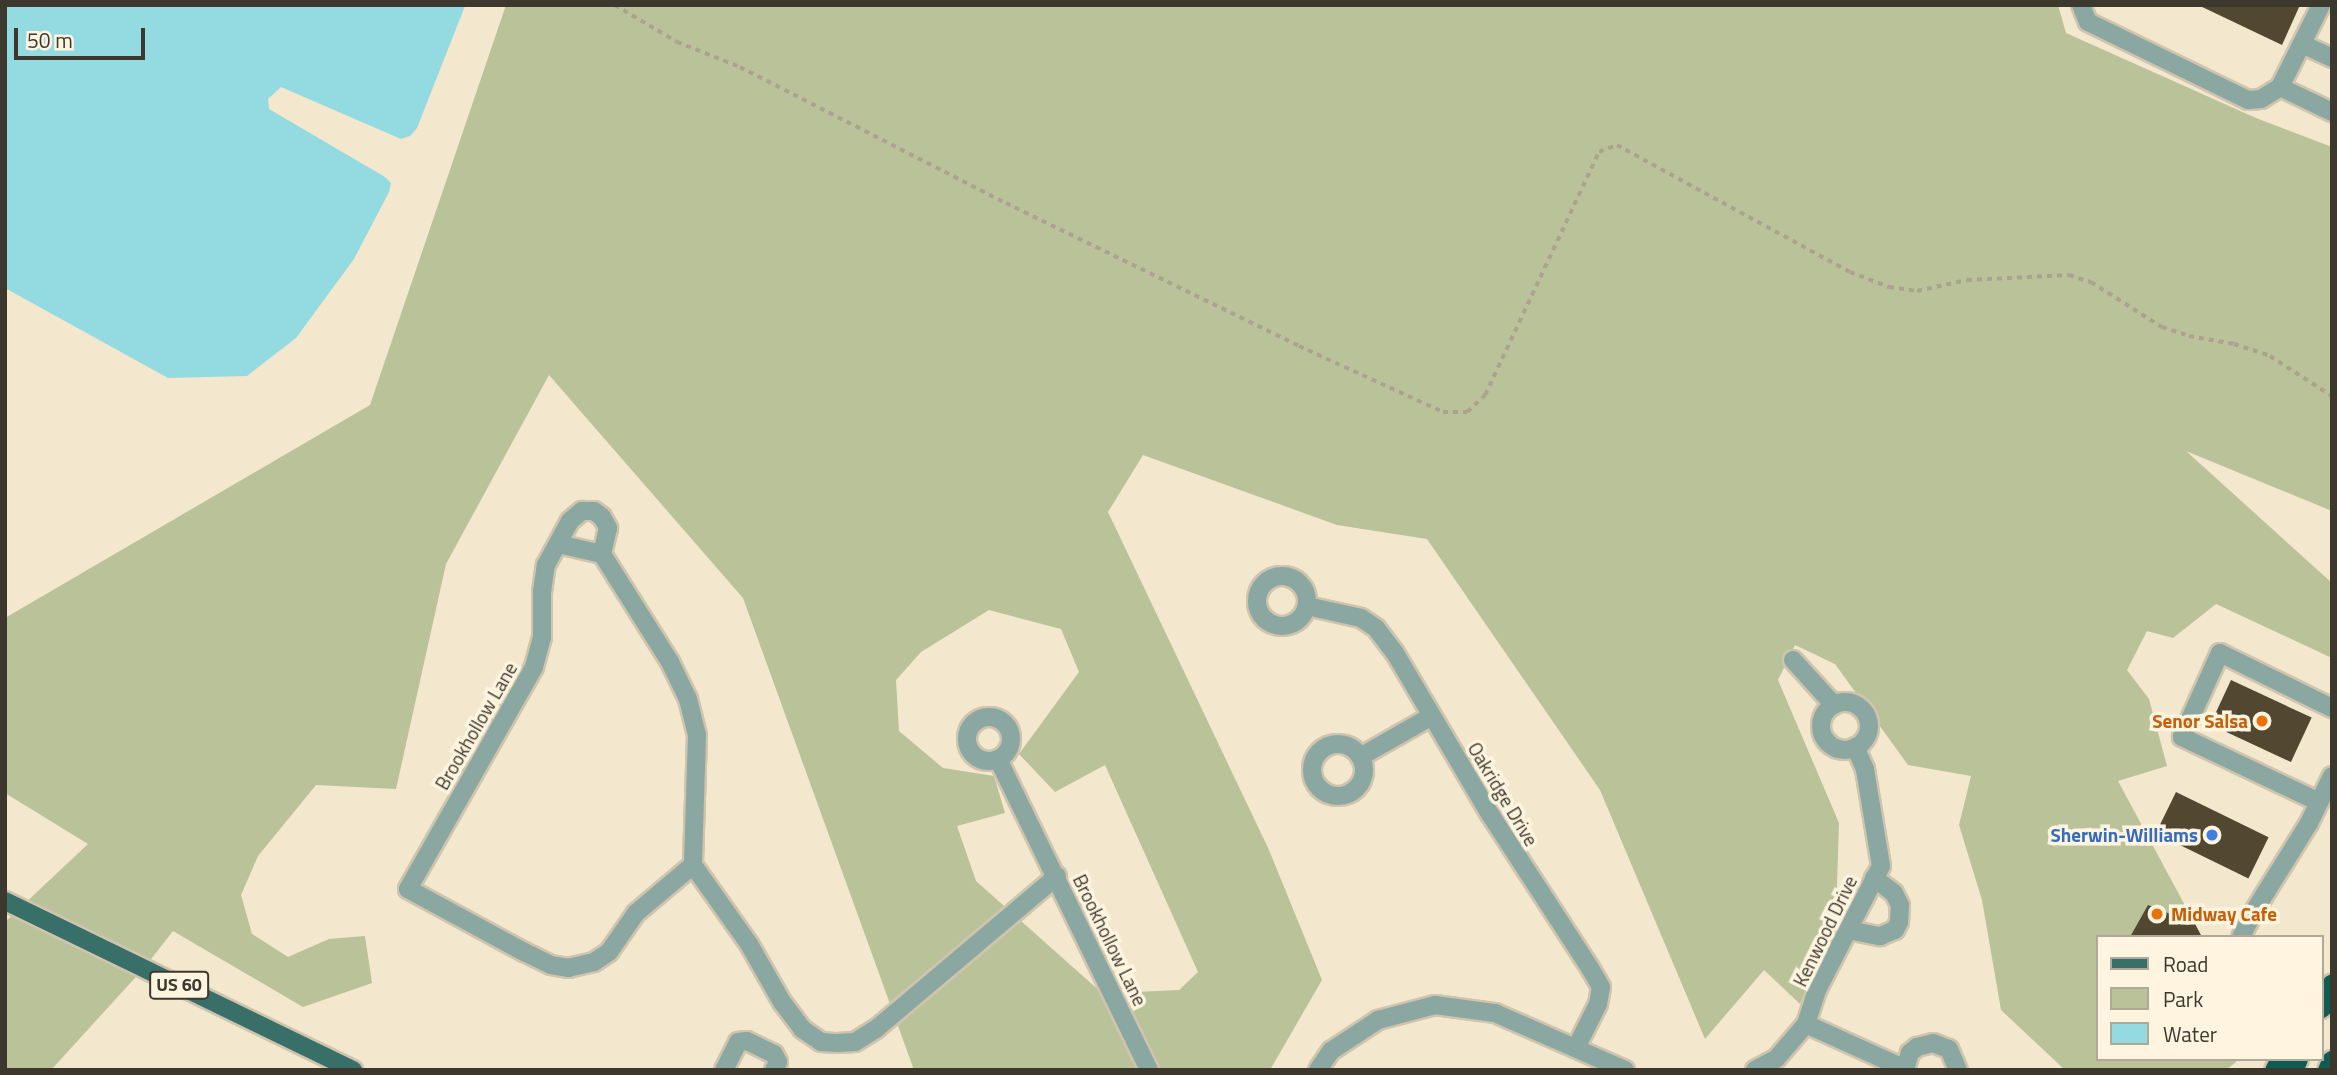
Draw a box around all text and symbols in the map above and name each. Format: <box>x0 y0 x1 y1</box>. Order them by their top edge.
scale bar <box>18 14 149 58</box>
text: 50 m <box>27 24 73 56</box>
street label: Brookhollow Lane <box>430 658 522 794</box>
place label: Senor Salsa <box>2152 710 2248 732</box>
marker: Senor Salsa <box>2254 713 2270 729</box>
street label: Oakridge Drive <box>1463 738 1543 850</box>
place label: Sherwin-Williams <box>2051 824 2198 846</box>
marker: Sherwin-Williams <box>2204 827 2220 843</box>
street label: Brookhollow Lane <box>1068 871 1152 1009</box>
street label: Kenwood Drive <box>1788 872 1862 990</box>
place label: Midway Cafe <box>2171 903 2277 925</box>
marker: Midway Cafe <box>2149 906 2165 922</box>
legend <box>2096 935 2323 1061</box>
text: Road <box>2163 948 2208 980</box>
road number: US 60 <box>148 970 210 1000</box>
text: Park <box>2163 983 2203 1015</box>
text: Water <box>2163 1018 2217 1050</box>

